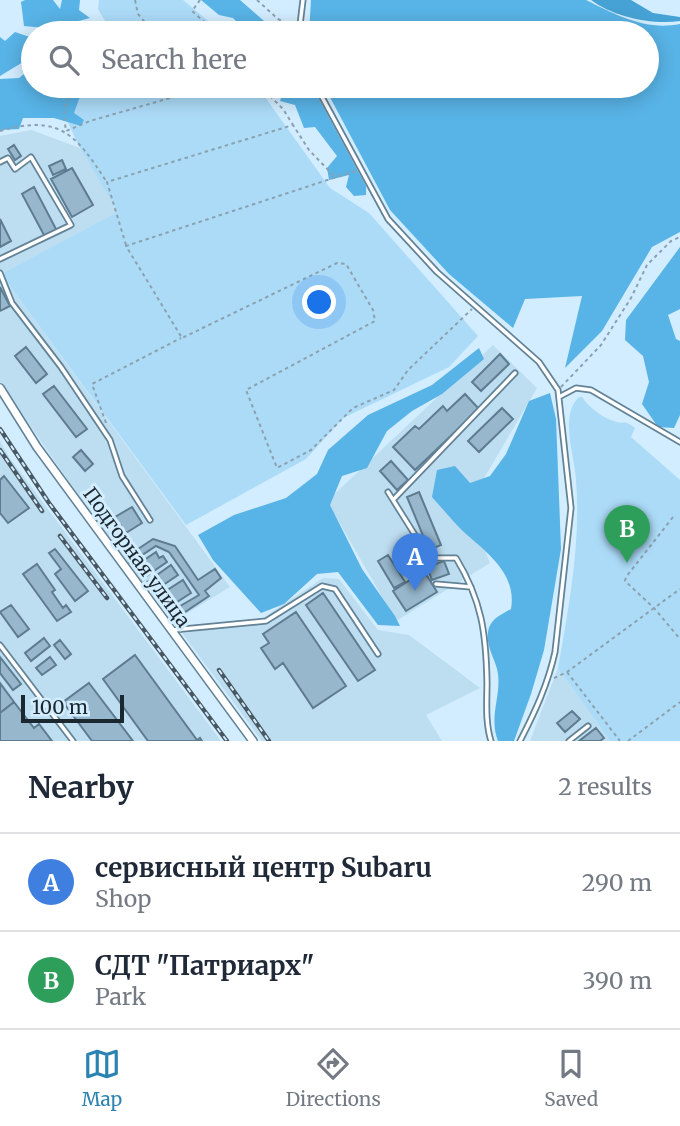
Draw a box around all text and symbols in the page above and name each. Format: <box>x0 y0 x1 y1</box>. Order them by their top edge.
search box <box>21 21 659 98</box>
icon: search <box>45 41 83 79</box>
text: Search here <box>101 43 247 76</box>
your location <box>302 285 336 319</box>
street label: Подгорная улица <box>78 482 196 632</box>
pin: B <box>604 505 650 563</box>
pin: A <box>392 533 438 591</box>
scale bar <box>21 692 124 724</box>
text: 100 m <box>32 695 88 719</box>
text: Nearby <box>28 768 134 806</box>
text: 2 results <box>558 772 652 801</box>
text: сервисный центр Subaru <box>95 851 432 884</box>
text: A <box>43 868 59 897</box>
text: 290 m <box>582 868 652 897</box>
text: Shop <box>95 884 151 913</box>
text: СДТ "Патриарх" <box>95 949 314 982</box>
text: B <box>43 966 59 995</box>
text: 390 m <box>582 966 652 995</box>
text: Park <box>95 982 146 1011</box>
tab: Map <box>82 1045 122 1111</box>
tab: Directions <box>286 1045 381 1111</box>
tab: Saved <box>544 1045 598 1111</box>

